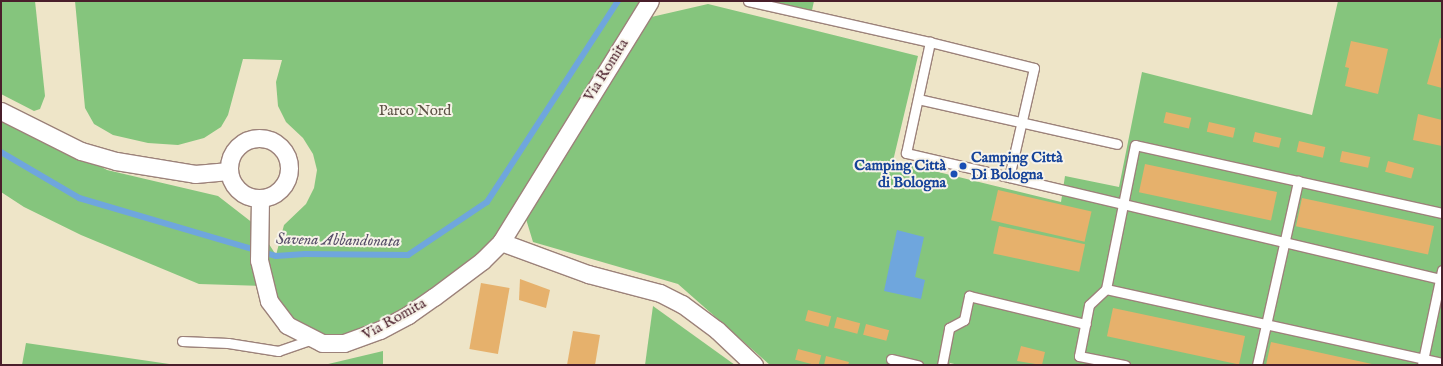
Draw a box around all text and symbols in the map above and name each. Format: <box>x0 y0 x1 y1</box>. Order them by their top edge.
street label: Via Romita <box>580 35 632 105</box>
park label: Parco Nord <box>379 102 451 120</box>
place label: Camping Città Di Bologna <box>971 148 1063 183</box>
place label: Camping Città di Bologna <box>854 156 946 191</box>
marker: Camping Città Di Bologna <box>958 161 968 171</box>
marker: Camping Città di Bologna <box>949 169 959 179</box>
water label: Savena Abbandonata <box>276 230 400 252</box>
street label: Via Romita <box>359 294 429 344</box>

